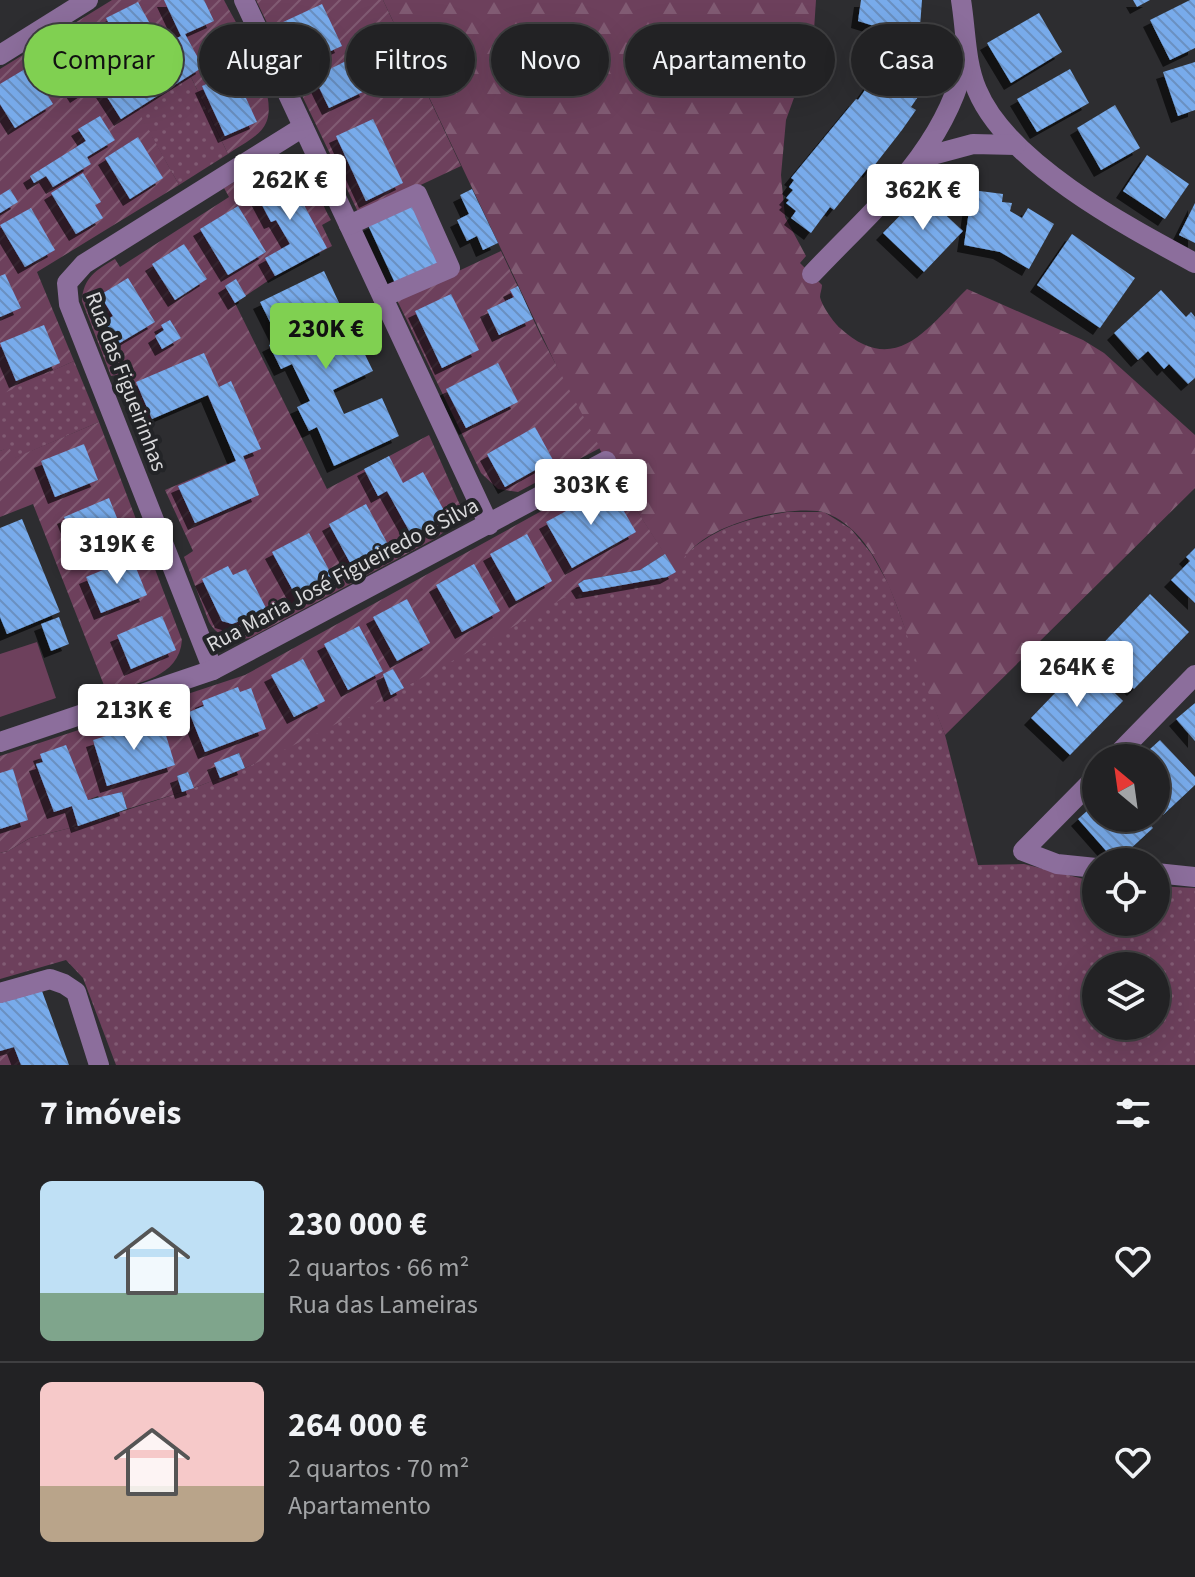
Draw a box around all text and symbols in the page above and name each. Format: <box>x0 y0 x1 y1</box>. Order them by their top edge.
chip: Comprar <box>24 24 183 96</box>
chip: Alugar <box>199 24 330 96</box>
chip: Filtros <box>346 24 475 96</box>
chip: Novo <box>491 24 609 96</box>
chip: Apartamento <box>625 24 835 96</box>
chip: Casa <box>851 24 963 96</box>
pin: 262K € <box>225 154 355 222</box>
text: 262K € <box>252 161 328 198</box>
pin: 362K € <box>858 164 988 232</box>
text: 362K € <box>885 171 961 208</box>
street label: Rua das Figueirinhas <box>77 287 175 476</box>
pin: 230K € <box>261 303 391 371</box>
text: 230K € <box>288 310 364 347</box>
pin: 303K € <box>526 459 656 527</box>
text: 303K € <box>553 466 629 503</box>
street label: Rua Maria José Figueiredo e Silva <box>201 489 484 660</box>
pin: 319K € <box>52 518 182 586</box>
text: 319K € <box>79 525 155 562</box>
pin: 264K € <box>1012 641 1142 709</box>
text: 264K € <box>1039 648 1115 685</box>
pin: 213K € <box>69 684 199 752</box>
text: 213K € <box>96 691 172 728</box>
north arrow <box>1082 744 1170 832</box>
map controls <box>1082 744 1170 1040</box>
button: locate <box>1082 848 1170 936</box>
button: layers <box>1082 952 1170 1040</box>
text: 7 imóveis <box>40 1089 181 1138</box>
icon: filters <box>1111 1091 1155 1135</box>
text: 230 000 € <box>288 1200 427 1249</box>
icon: home <box>104 1213 200 1309</box>
icon: heart <box>1111 1239 1155 1283</box>
text: 2 quartos · 66 m² <box>288 1249 469 1286</box>
text: Rua das Lameiras <box>288 1286 478 1323</box>
text: 264 000 € <box>288 1401 427 1450</box>
icon: home <box>104 1414 200 1510</box>
icon: heart <box>1111 1440 1155 1484</box>
text: 2 quartos · 70 m² <box>288 1450 469 1487</box>
text: Apartamento <box>288 1487 431 1524</box>

